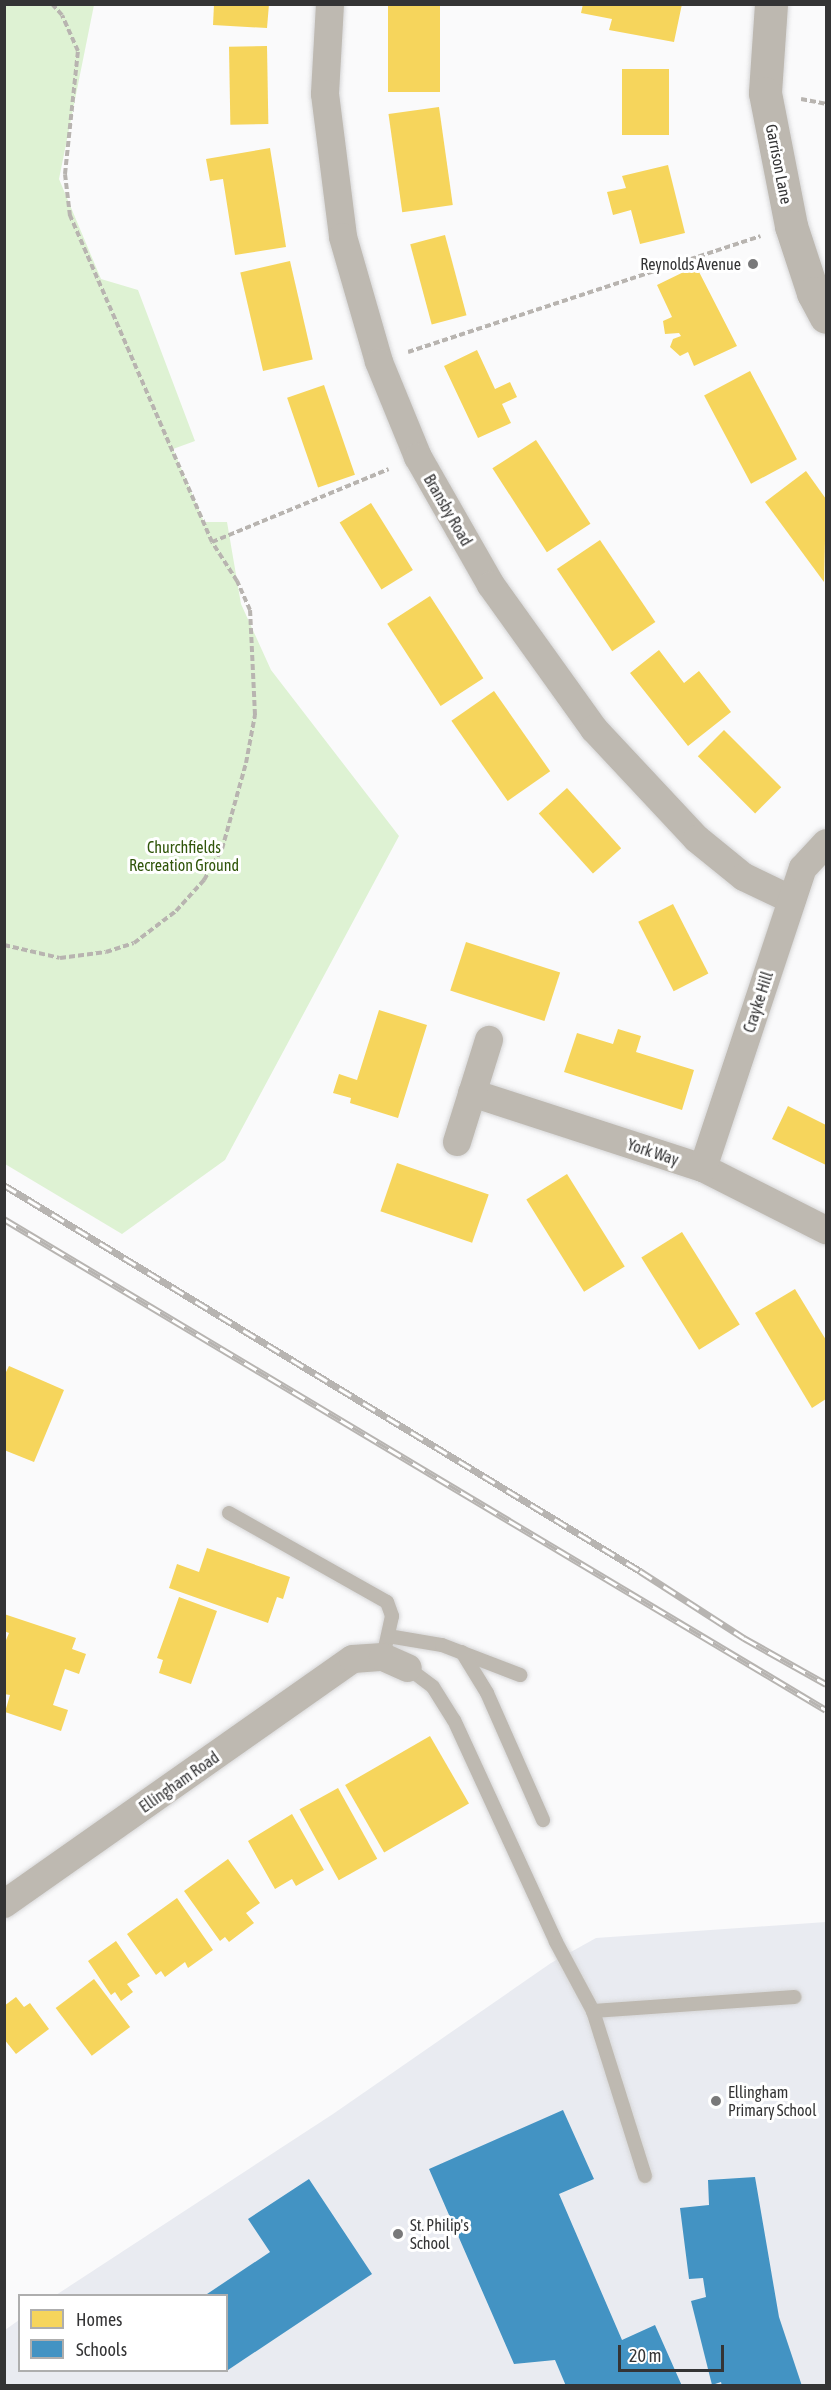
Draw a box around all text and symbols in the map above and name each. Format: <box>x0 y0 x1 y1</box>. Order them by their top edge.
street label: Garrison Lane <box>762 123 796 205</box>
place label: Reynolds Avenue <box>640 254 741 274</box>
marker: Reynolds Avenue <box>746 257 760 271</box>
street label: Bransby Road <box>420 471 476 549</box>
park label: Churchfields Recreation Ground <box>129 837 239 875</box>
street label: Crayke Hill <box>739 969 777 1035</box>
street label: York Way <box>625 1135 681 1169</box>
street label: Ellingham Road <box>135 1747 223 1817</box>
place label: Ellingham Primary School <box>728 2082 816 2120</box>
marker: Ellingham Primary School <box>709 2094 723 2108</box>
place label: St. Philip's School <box>410 2215 469 2253</box>
marker: St. Philip's School <box>391 2227 405 2241</box>
legend <box>18 2294 228 2372</box>
text: Homes <box>76 2309 122 2330</box>
scale bar <box>621 2333 728 2371</box>
text: Schools <box>76 2339 127 2360</box>
text: 20 m <box>629 2345 661 2366</box>

